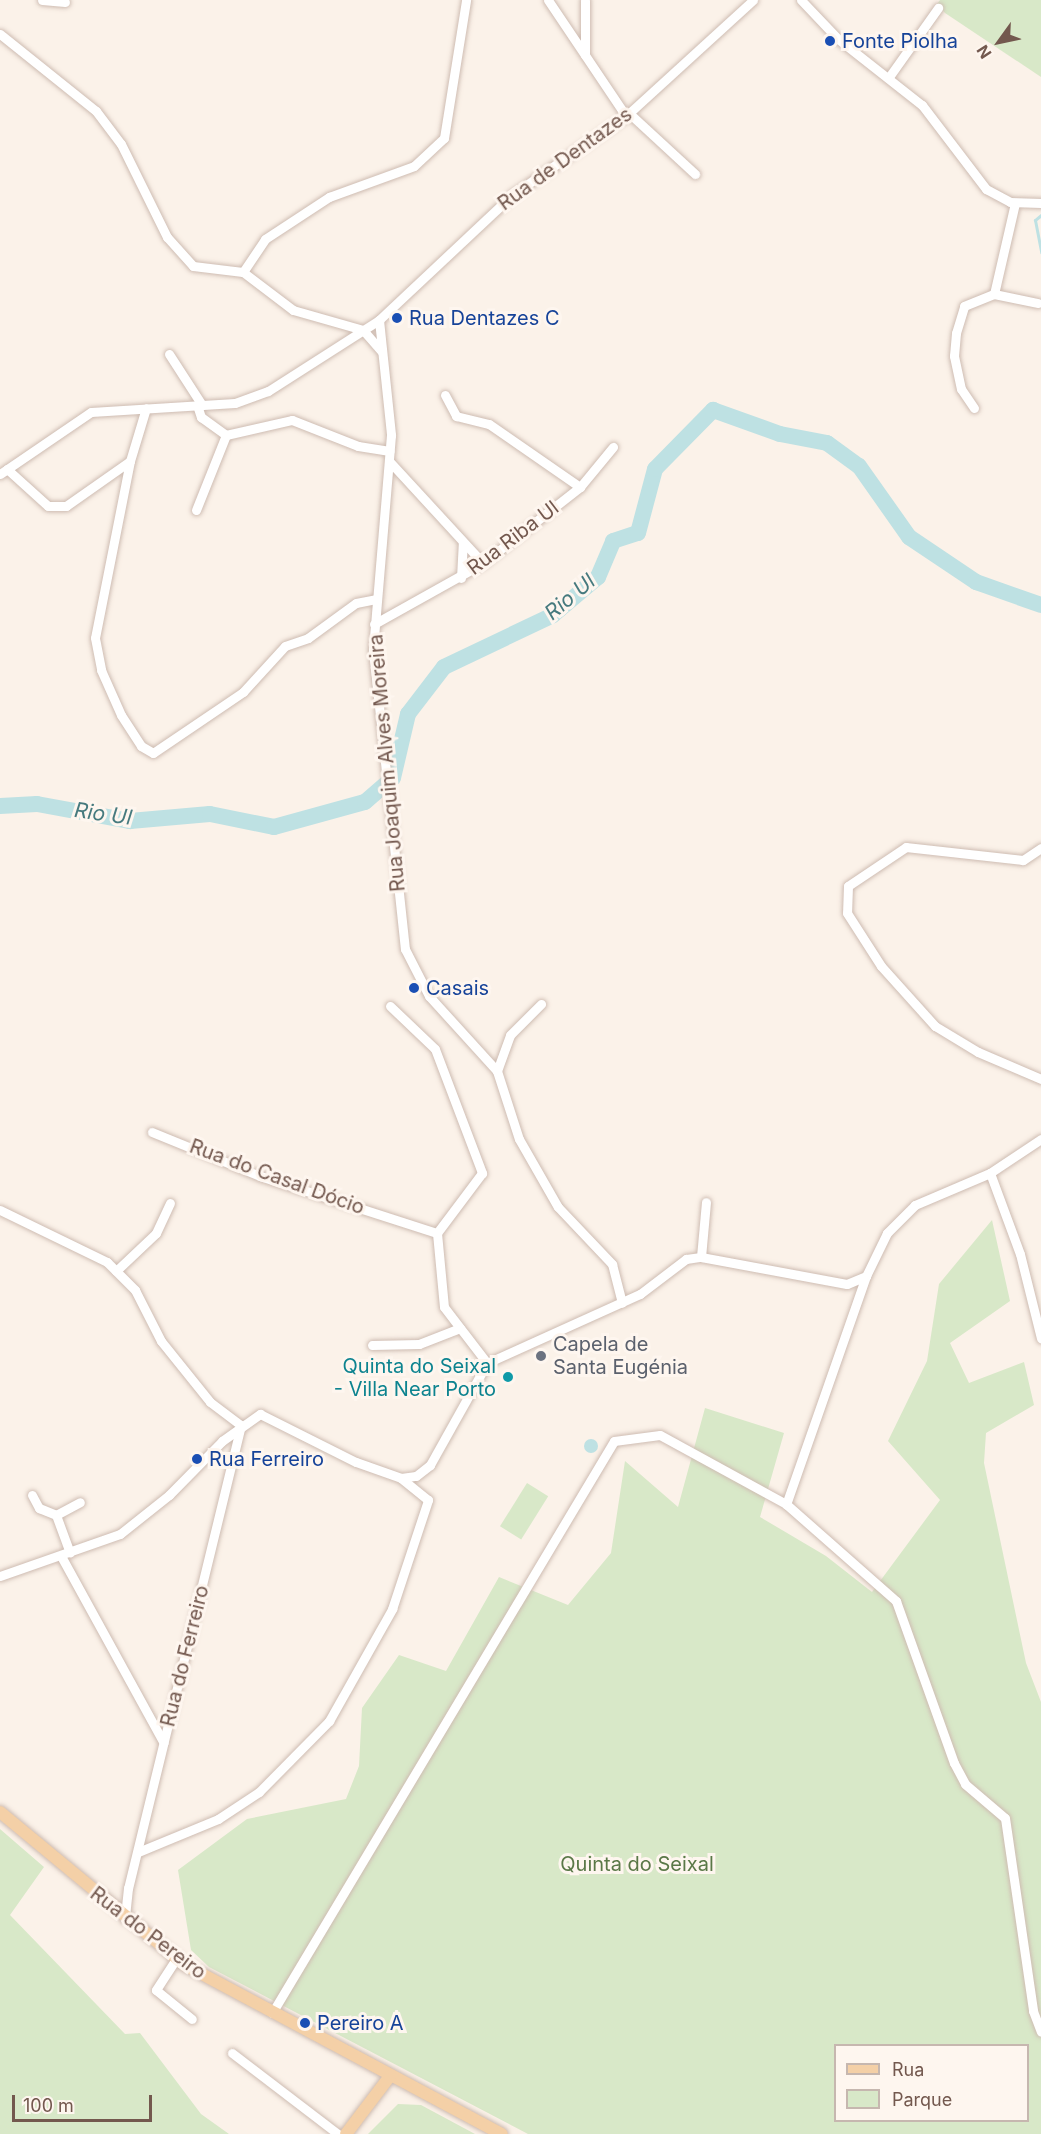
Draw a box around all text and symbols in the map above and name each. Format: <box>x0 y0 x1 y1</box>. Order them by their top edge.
north arrow <box>969 12 1029 72</box>
place label: Fonte Piolha <box>842 29 958 53</box>
marker: Fonte Piolha <box>823 34 837 48</box>
text: N <box>972 41 996 62</box>
street label: Rua de Dentazes <box>493 102 637 216</box>
place label: Rua Dentazes C <box>409 306 560 330</box>
marker: Rua Dentazes C <box>390 311 404 325</box>
street label: Rua Riba Ul <box>463 496 563 580</box>
water label: Rio Ul <box>540 569 600 625</box>
street label: Rua Joaquim Alves Moreira <box>364 633 410 893</box>
water label: Rio Ul <box>73 797 133 831</box>
place label: Casais <box>426 976 489 1000</box>
marker: Casais <box>407 981 421 995</box>
street label: Rua do Casal Dócio <box>186 1134 368 1220</box>
place label: Capela de Santa Eugénia <box>553 1332 688 1379</box>
marker: Capela de Santa Eugénia <box>534 1349 548 1363</box>
place label: Quinta do Seixal - Villa Near Porto <box>334 1354 496 1401</box>
marker: Quinta do Seixal - Villa Near Porto <box>501 1370 515 1384</box>
place label: Rua Ferreiro <box>209 1447 324 1471</box>
marker: Rua Ferreiro <box>190 1452 204 1466</box>
street label: Rua do Ferreiro <box>156 1583 214 1729</box>
park label: Quinta do Seixal <box>560 1852 714 1876</box>
street label: Rua do Pereiro <box>85 1882 211 1984</box>
place label: Pereiro A <box>317 2011 404 2035</box>
marker: Pereiro A <box>298 2016 312 2030</box>
legend <box>834 2044 1029 2122</box>
text: Rua <box>892 2059 924 2080</box>
scale bar <box>15 2083 154 2121</box>
text: Parque <box>892 2089 952 2110</box>
text: 100 m <box>23 2095 74 2116</box>

